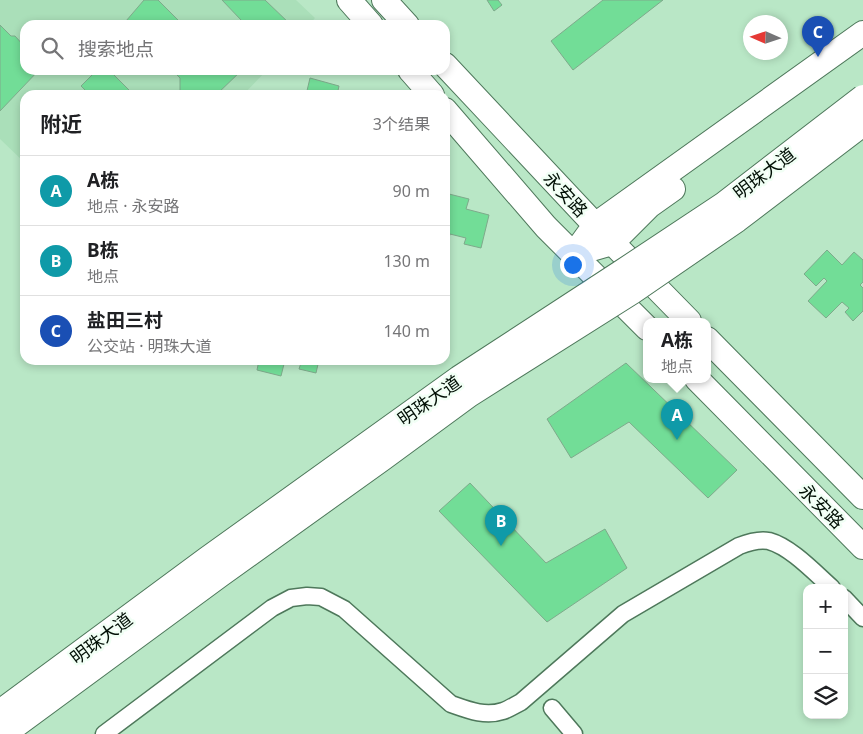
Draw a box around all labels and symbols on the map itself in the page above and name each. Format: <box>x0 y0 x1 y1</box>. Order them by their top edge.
north arrow <box>743 15 788 60</box>
pin: C <box>802 16 834 57</box>
street label: 明珠大道 <box>728 142 800 204</box>
street label: 永安路 <box>539 166 593 222</box>
your location <box>560 252 586 278</box>
street label: 明珠大道 <box>393 370 465 430</box>
pin: A <box>661 399 693 440</box>
street label: 永安路 <box>794 478 850 534</box>
pin: B <box>485 505 517 546</box>
street label: 明珠大道 <box>65 607 137 669</box>

